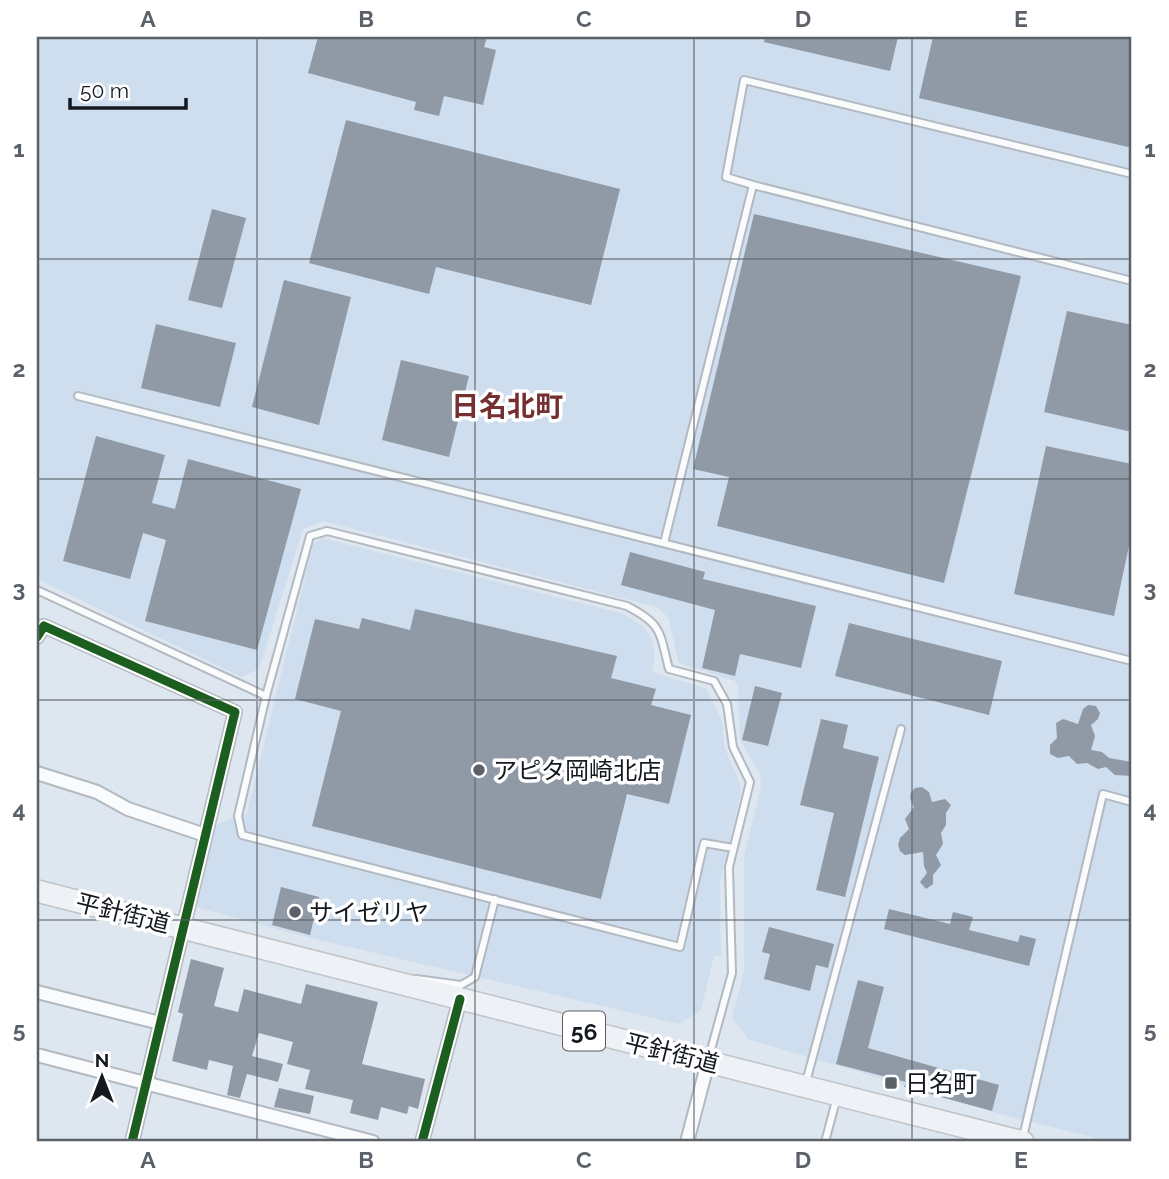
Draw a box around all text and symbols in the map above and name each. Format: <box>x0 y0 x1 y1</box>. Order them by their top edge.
text: A <box>140 5 156 32</box>
text: B <box>358 5 374 32</box>
text: C <box>576 5 592 32</box>
text: D <box>795 5 811 32</box>
text: E <box>1014 5 1028 32</box>
scale bar <box>70 66 186 110</box>
text: 50 m <box>80 78 129 103</box>
text: 1 <box>13 135 25 162</box>
text: 1 <box>1144 135 1156 162</box>
text: 2 <box>13 355 25 382</box>
text: 2 <box>1144 355 1156 382</box>
district label: 日名北町 <box>451 390 563 423</box>
text: 3 <box>13 575 25 602</box>
text: 3 <box>1144 575 1156 602</box>
place label: アピタ岡崎北店 <box>493 756 661 785</box>
marker: アピタ岡崎北店 <box>471 762 487 778</box>
text: 4 <box>12 796 26 823</box>
text: 4 <box>1143 796 1157 823</box>
street label: 平針街道 <box>73 887 173 939</box>
place label: サイゼリヤ <box>309 898 429 927</box>
marker: サイゼリヤ <box>287 904 303 920</box>
road number: 56 <box>563 1012 605 1050</box>
text: 5 <box>13 1016 26 1043</box>
text: 5 <box>1144 1016 1157 1043</box>
street label: 平針街道 <box>622 1027 722 1079</box>
north arrow <box>66 1042 136 1112</box>
text: N <box>95 1049 109 1071</box>
place label: 日名町 <box>905 1069 977 1098</box>
marker: 日名町 <box>883 1075 899 1091</box>
text: A <box>140 1146 156 1173</box>
text: B <box>358 1146 374 1173</box>
text: C <box>576 1146 592 1173</box>
text: D <box>795 1146 811 1173</box>
text: E <box>1014 1146 1028 1173</box>

